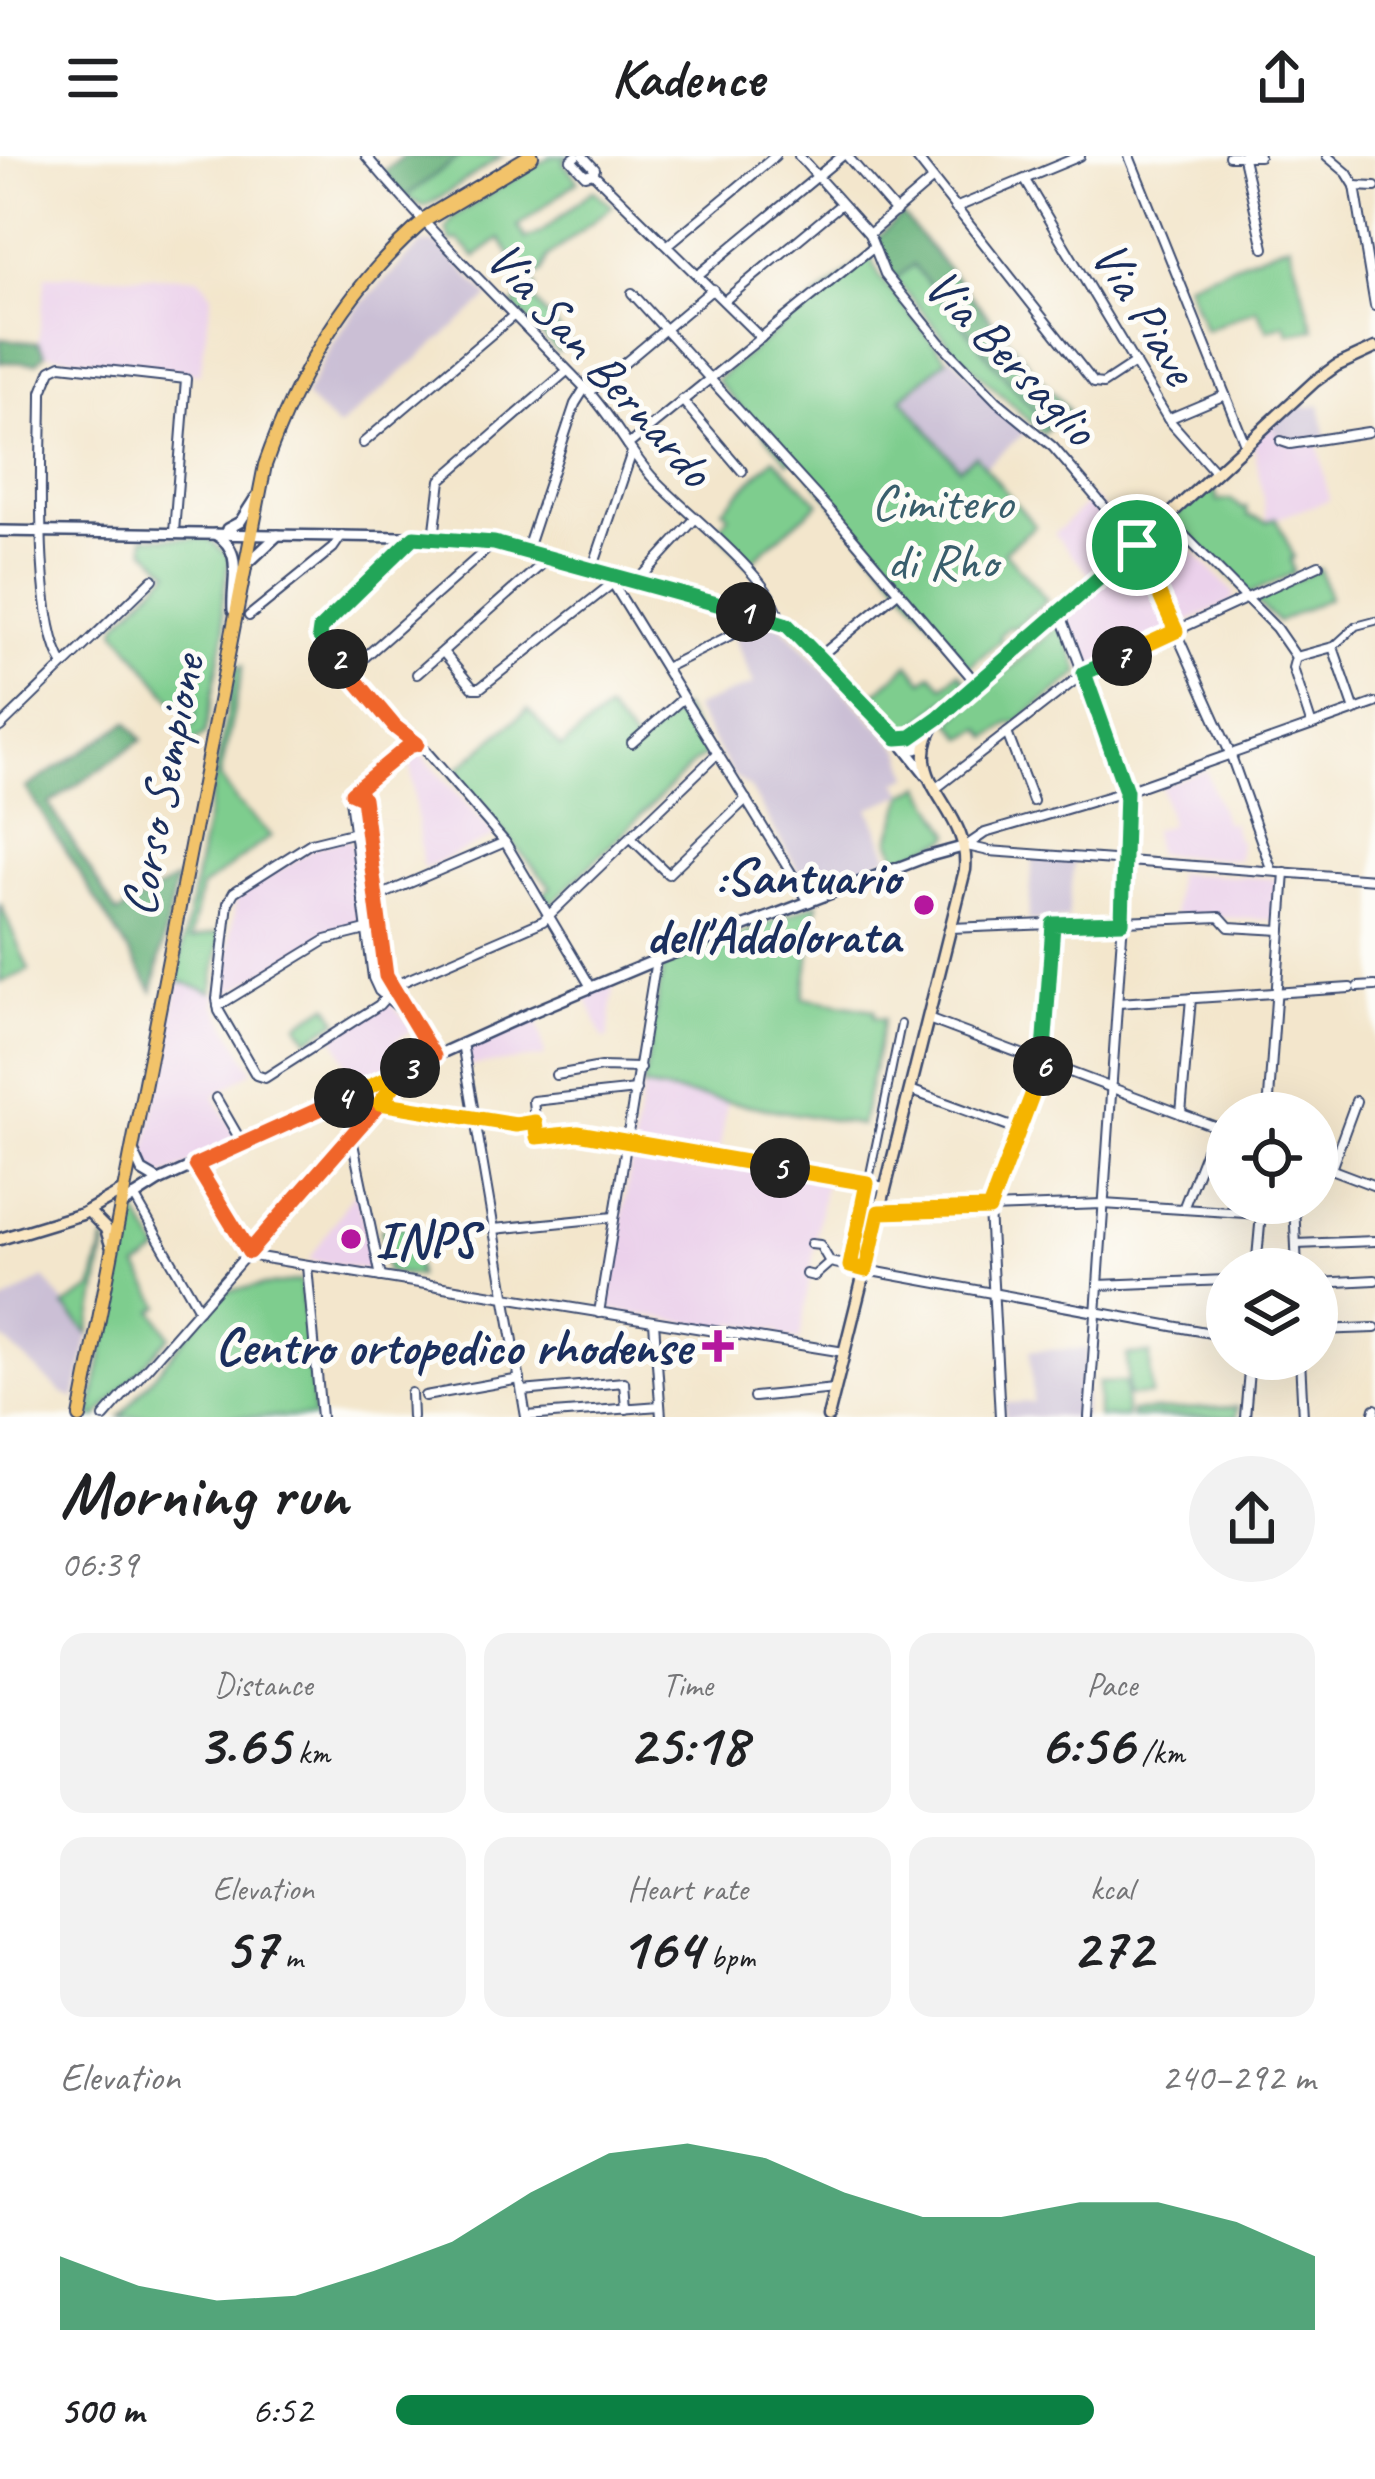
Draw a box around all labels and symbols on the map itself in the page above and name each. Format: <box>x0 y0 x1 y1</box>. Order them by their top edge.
street label: Via San Bernardo <box>473 227 729 502</box>
street label: Via Piave <box>1078 229 1214 399</box>
street label: Via Bersaglio <box>911 255 1114 461</box>
park label: Cimitero di Rho <box>871 470 1016 593</box>
pin <box>1086 494 1188 596</box>
pin: 1 <box>716 582 776 642</box>
pin: 7 <box>1092 626 1152 686</box>
pin: 2 <box>308 629 368 689</box>
street label: Corso Sempione <box>105 646 219 921</box>
place label: :Santuario dell'Addolorata <box>646 845 905 968</box>
marker: :Santuario dell'Addolorata <box>911 892 937 918</box>
pin: 6 <box>1013 1036 1073 1096</box>
pin: 3 <box>380 1038 440 1098</box>
pin: 4 <box>314 1068 374 1128</box>
pin: 5 <box>750 1138 810 1198</box>
place label: INPS <box>375 1208 485 1272</box>
marker: INPS <box>338 1226 364 1252</box>
place label: Centro ortopedico rhodense <box>215 1315 696 1379</box>
marker: Centro ortopedico rhodense <box>702 1330 734 1362</box>

